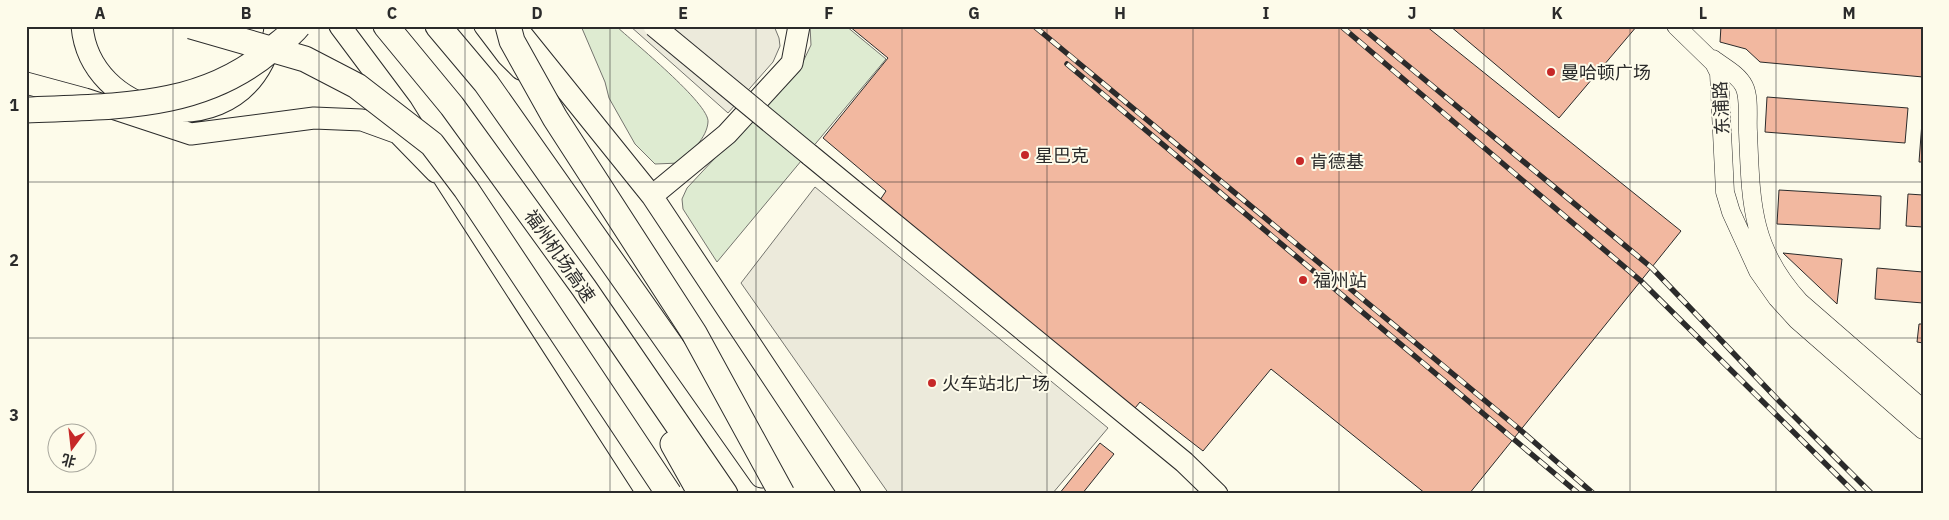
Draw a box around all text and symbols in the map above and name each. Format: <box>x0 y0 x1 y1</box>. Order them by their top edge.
text: A <box>95 3 106 23</box>
text: B <box>241 3 252 23</box>
text: C <box>387 3 397 23</box>
text: D <box>531 3 543 23</box>
text: E <box>678 3 688 23</box>
text: F <box>824 3 834 23</box>
text: G <box>968 3 980 23</box>
text: H <box>1114 3 1126 23</box>
text: I <box>1263 3 1270 23</box>
text: J <box>1408 3 1416 23</box>
text: K <box>1551 3 1563 23</box>
text: L <box>1699 3 1707 23</box>
text: M <box>1842 3 1856 23</box>
place label: 曼哈顿广场 <box>1561 61 1651 84</box>
marker: 曼哈顿广场 <box>1545 66 1557 78</box>
street label: 东浦路 <box>1708 80 1734 136</box>
text: 1 <box>9 95 19 115</box>
place label: 星巴克 <box>1035 144 1089 167</box>
marker: 星巴克 <box>1019 149 1031 161</box>
place label: 肯德基 <box>1310 150 1364 173</box>
marker: 肯德基 <box>1294 155 1306 167</box>
street label: 福州机场高速 <box>520 205 600 307</box>
text: 2 <box>9 250 19 270</box>
place label: 福州站 <box>1313 269 1367 292</box>
marker: 福州站 <box>1297 274 1309 286</box>
place label: 火车站北广场 <box>942 372 1050 395</box>
marker: 火车站北广场 <box>926 377 938 389</box>
text: 3 <box>9 405 19 425</box>
north arrow <box>48 422 98 472</box>
text: 北 <box>60 450 78 471</box>

